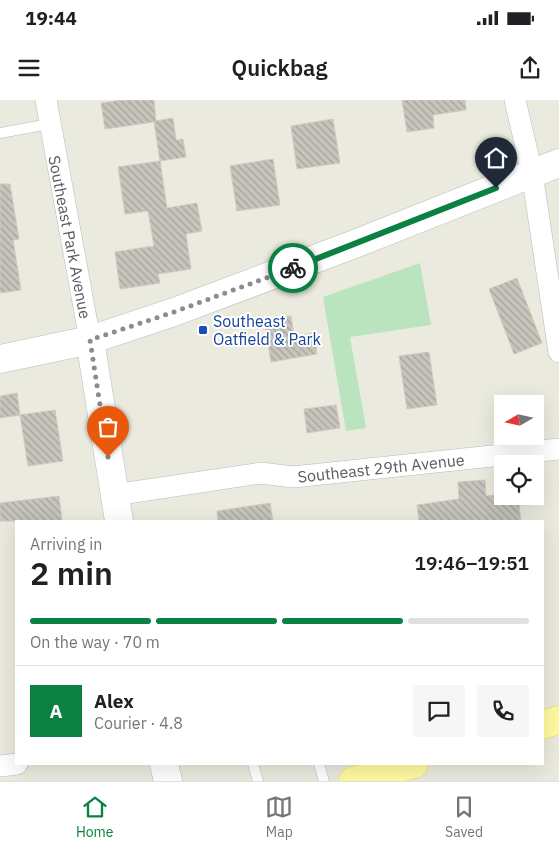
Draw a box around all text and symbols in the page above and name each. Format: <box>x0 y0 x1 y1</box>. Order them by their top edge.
text: 19:44 <box>25 6 77 30</box>
text: Quickbag <box>232 53 327 82</box>
icon: menu <box>15 54 43 82</box>
icon: share <box>516 54 544 82</box>
pin <box>475 137 517 188</box>
icon: home <box>482 144 510 172</box>
street label: Southeast Park Avenue <box>44 154 96 321</box>
courier <box>268 243 318 293</box>
icon: bike <box>279 254 307 282</box>
place label: Southeast Oatfield & Park <box>213 311 321 349</box>
marker: Southeast Oatfield & Park <box>197 324 209 336</box>
north arrow <box>494 395 544 445</box>
map controls <box>494 395 544 505</box>
pin <box>87 406 129 457</box>
icon: bag <box>94 413 122 441</box>
street label: Southeast 29th Avenue <box>297 449 466 487</box>
button: locate <box>494 455 544 505</box>
text: Arriving in <box>30 534 102 554</box>
text: 19:46–19:51 <box>415 551 529 575</box>
text: 2 min <box>30 552 113 594</box>
text: On the way · 70 m <box>30 632 160 652</box>
button: chat <box>413 685 465 737</box>
button: phone <box>477 685 529 737</box>
text: Alex <box>94 689 134 713</box>
text: A <box>49 699 63 723</box>
text: Courier · 4.8 <box>94 713 183 733</box>
tab: Home <box>76 793 114 841</box>
tab: Map <box>265 793 293 841</box>
tab: Saved <box>445 793 483 841</box>

